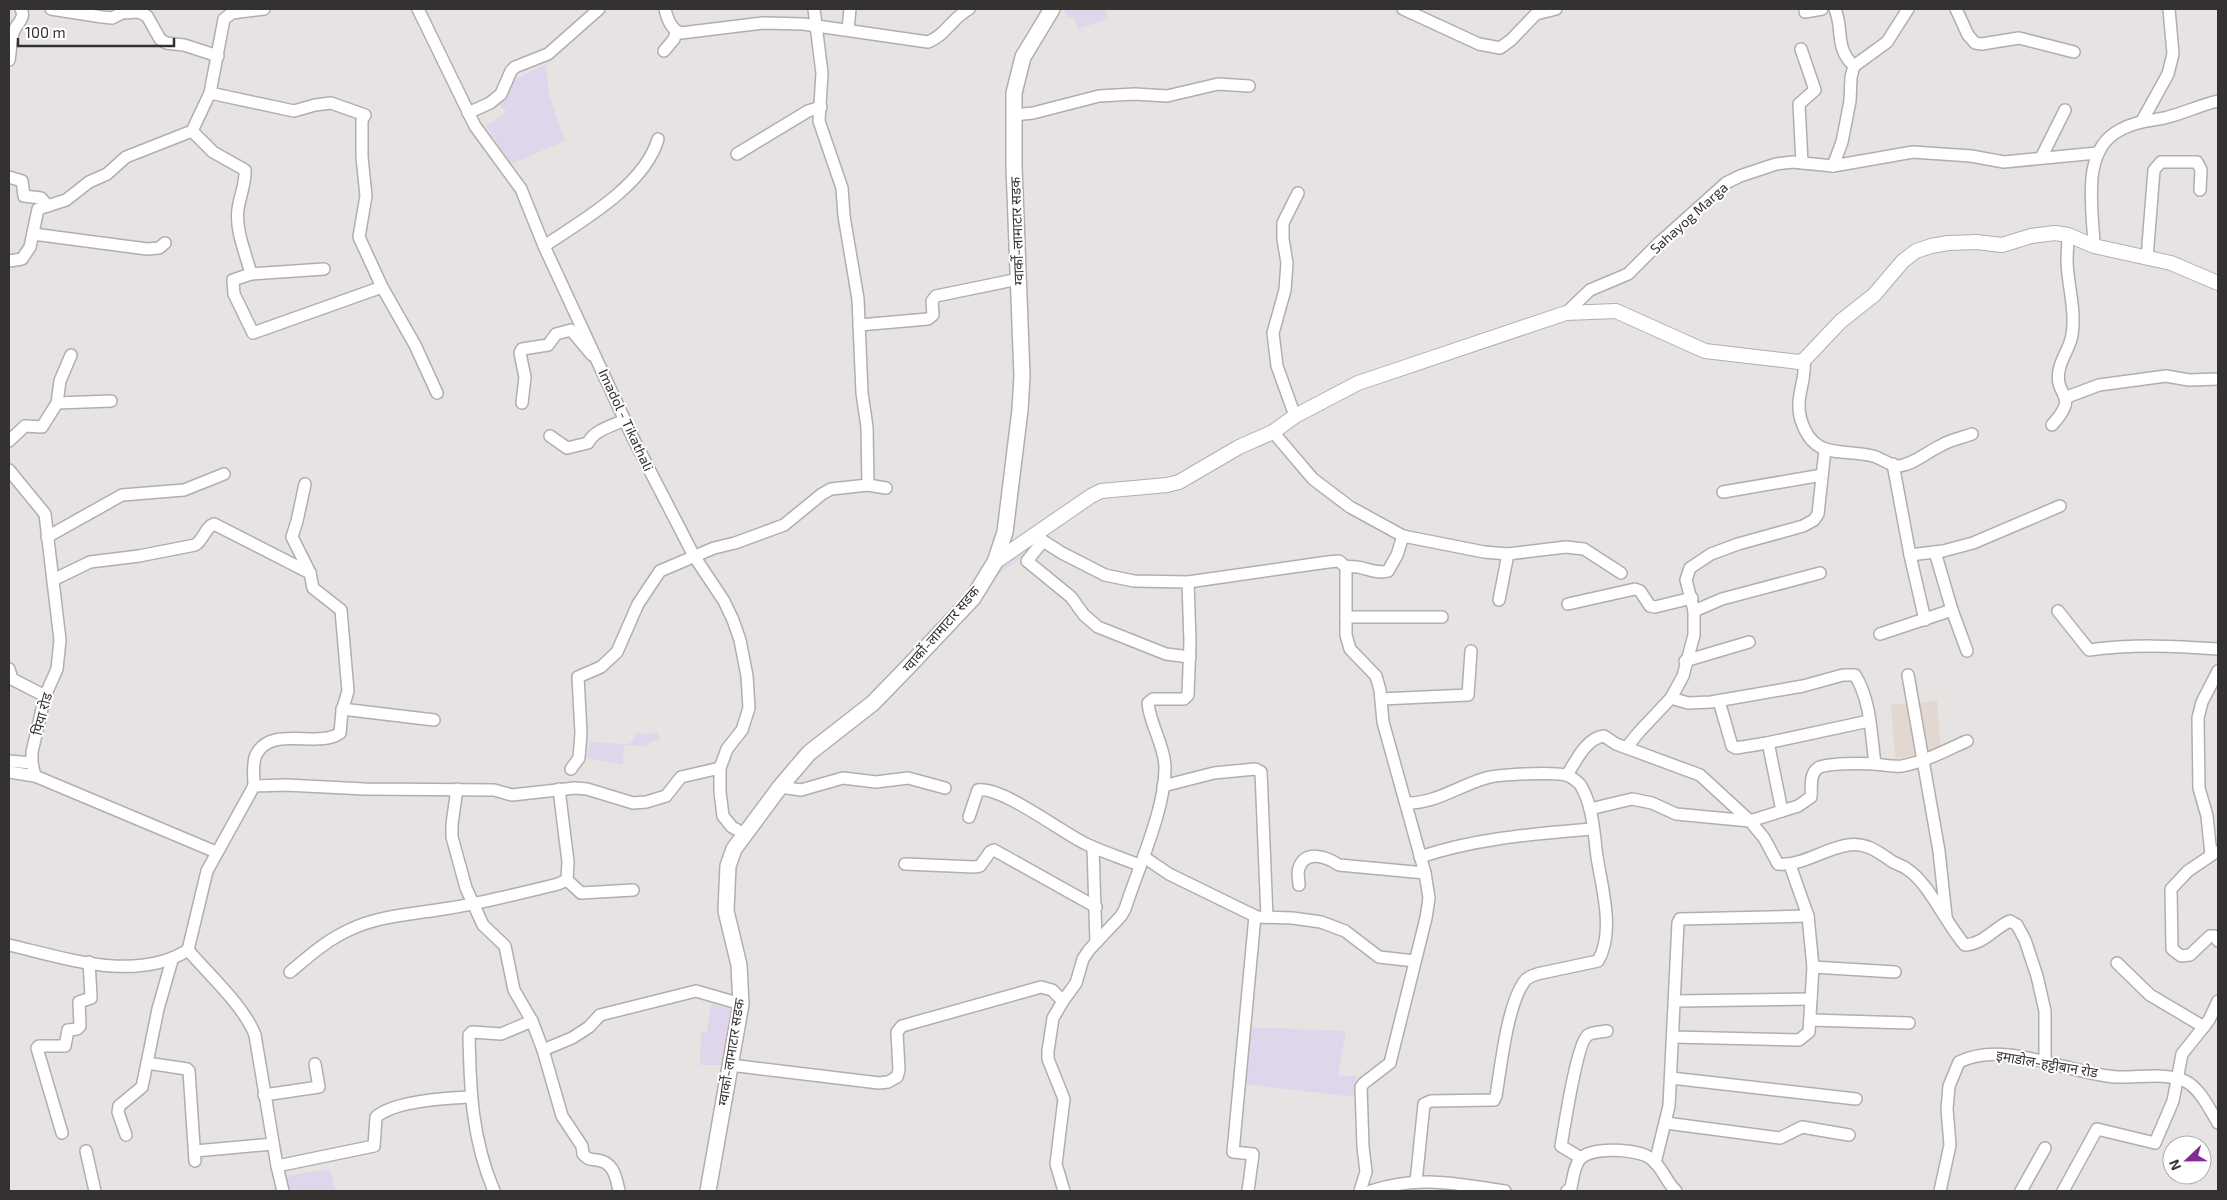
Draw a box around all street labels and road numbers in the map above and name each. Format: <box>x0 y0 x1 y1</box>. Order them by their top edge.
street label: ग्वार्को-लामाटार सडक <box>1006 176 1027 285</box>
street label: Sahayog Marga <box>1646 178 1731 257</box>
street label: Imadol - Tikathali <box>595 366 658 474</box>
street label: ग्वार्को-लामाटार सडक <box>899 582 983 675</box>
street label: पिया रोड <box>28 690 55 737</box>
street label: ग्वार्को-लामाटार सडक <box>714 997 747 1107</box>
street label: इमाडोल-हट्टीबान रोड <box>1995 1046 2100 1082</box>

